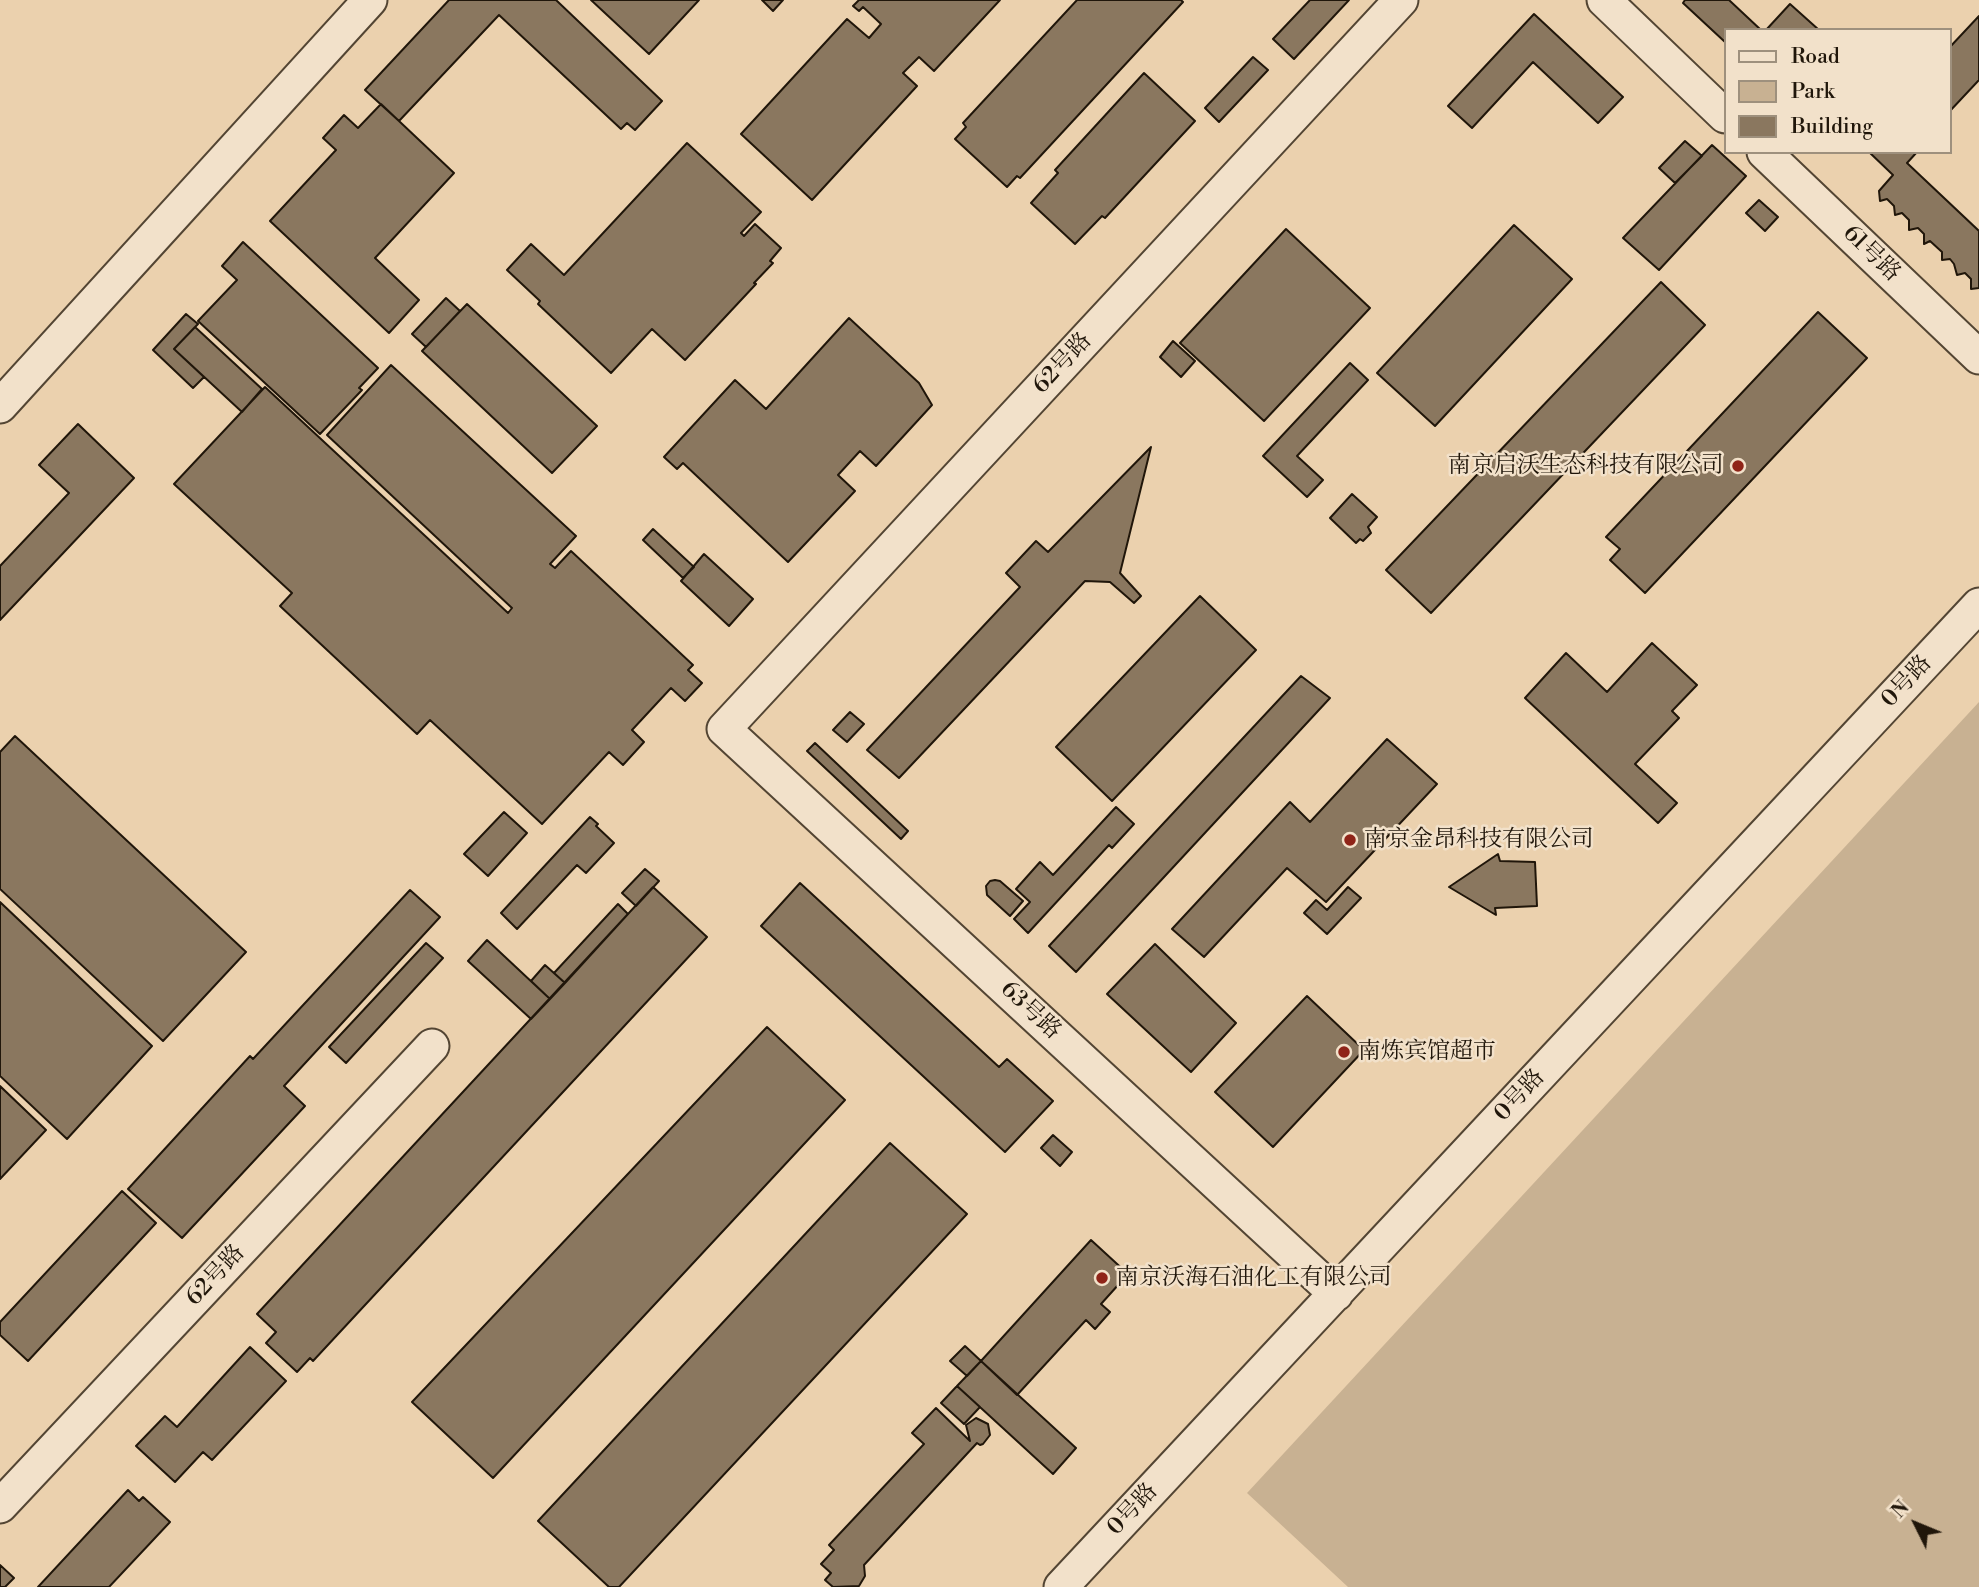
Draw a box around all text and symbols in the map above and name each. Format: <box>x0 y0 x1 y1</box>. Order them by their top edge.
legend <box>1724 28 1951 154</box>
text: Road <box>1791 44 1840 70</box>
text: Park <box>1791 79 1835 105</box>
text: Building <box>1791 114 1873 140</box>
street label: 61号路 <box>1837 220 1905 288</box>
street label: 62号路 <box>1028 328 1098 400</box>
place label: 南京启沃生态科技有限公司 <box>1448 452 1724 480</box>
marker: 南京启沃生态科技有限公司 <box>1730 458 1746 474</box>
street label: 0号路 <box>1876 650 1938 714</box>
place label: 南京金昂科技有限公司 <box>1364 826 1594 854</box>
marker: 南京金昂科技有限公司 <box>1342 832 1358 848</box>
street label: 63号路 <box>994 976 1066 1046</box>
place label: 南炼宾馆超市 <box>1358 1038 1496 1066</box>
marker: 南炼宾馆超市 <box>1336 1044 1352 1060</box>
street label: 0号路 <box>1489 1064 1551 1128</box>
street label: 62号路 <box>181 1240 251 1312</box>
place label: 南京沃海石油化工有限公司 <box>1116 1264 1392 1292</box>
marker: 南京沃海石油化工有限公司 <box>1094 1270 1110 1286</box>
street label: 0号路 <box>1102 1478 1164 1542</box>
north arrow <box>1881 1489 1951 1559</box>
text: N <box>1887 1496 1915 1523</box>

